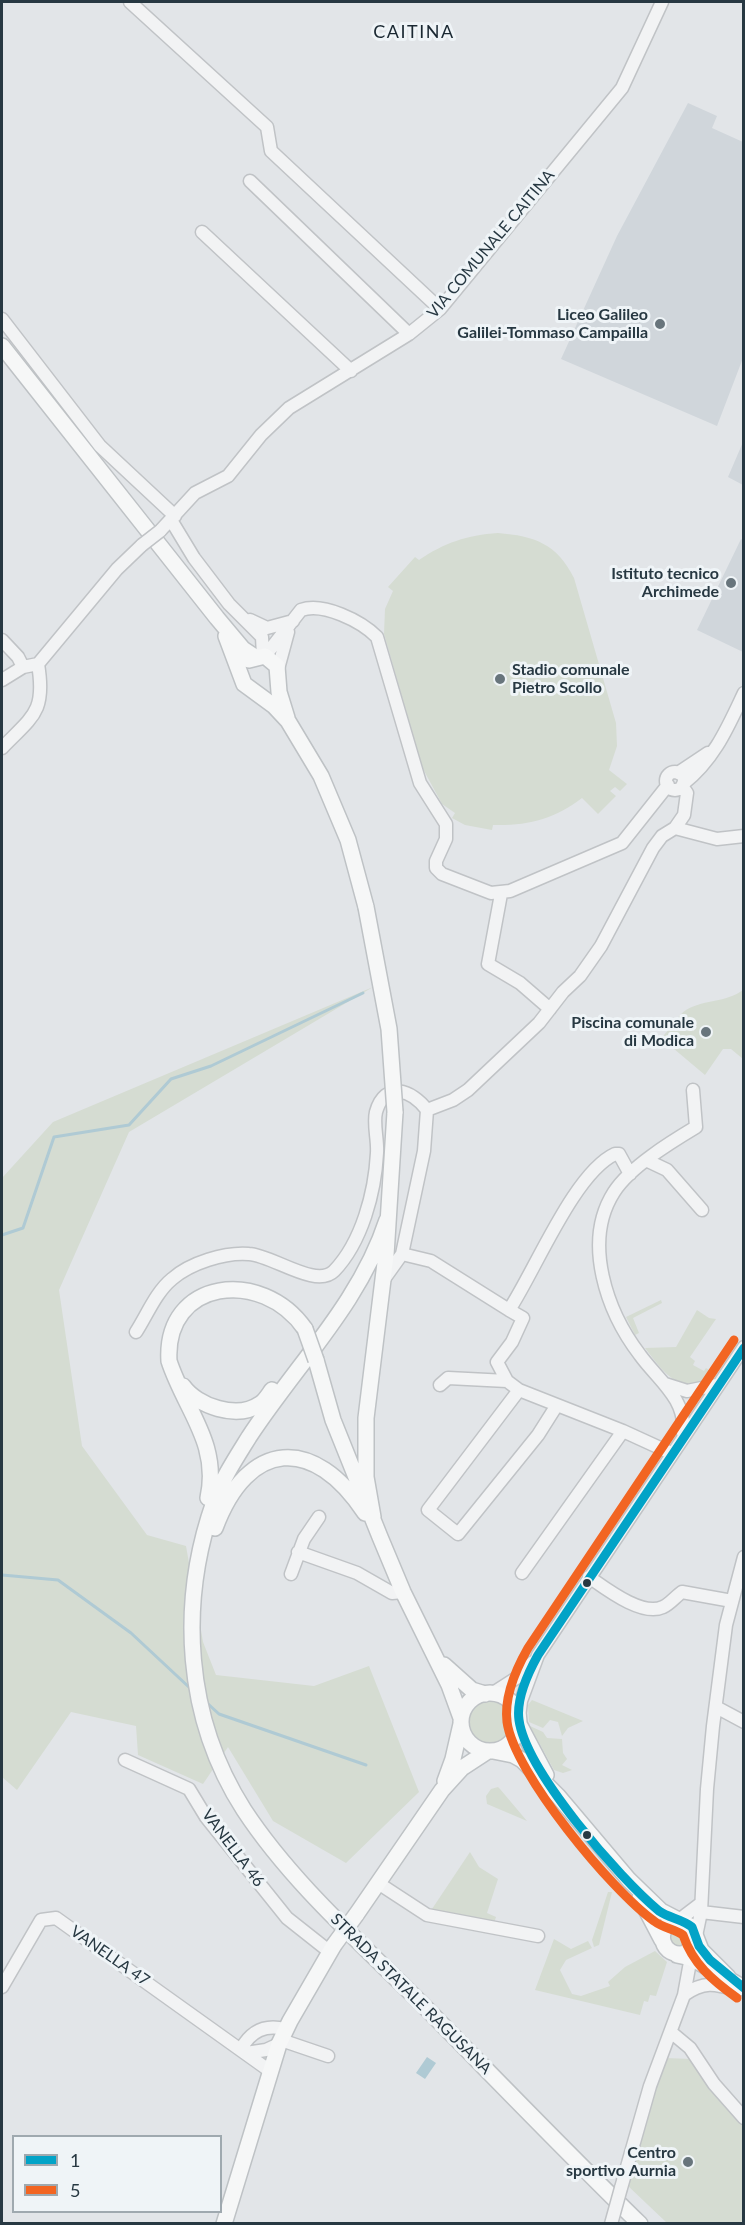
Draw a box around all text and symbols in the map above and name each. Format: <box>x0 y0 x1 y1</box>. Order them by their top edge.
district label: CAITINA <box>373 21 455 43</box>
street label: VIA COMUNALE CAITINA <box>423 166 559 322</box>
place label: Liceo Galileo Galilei-Tommaso Campailla <box>457 305 648 343</box>
marker: Liceo Galileo Galilei-Tommaso Campailla <box>653 317 667 331</box>
place label: Istituto tecnico Archimede <box>611 564 719 602</box>
marker: Istituto tecnico Archimede <box>724 576 738 590</box>
place label: Stadio comunale Pietro Scollo <box>512 660 630 698</box>
marker: Stadio comunale Pietro Scollo <box>493 672 507 686</box>
place label: Piscina comunale di Modica <box>571 1013 694 1051</box>
marker: Piscina comunale di Modica <box>699 1025 713 1039</box>
unlabelled marker <box>581 1577 593 1589</box>
street label: VANELLA 46 <box>198 1805 268 1891</box>
unlabelled marker <box>581 1829 593 1841</box>
street label: STRADA STATALE RAGUSANA <box>327 1910 495 2078</box>
street label: VANELLA 47 <box>67 1922 153 1990</box>
legend <box>12 2135 222 2213</box>
place label: Centro sportivo Aurnia <box>566 2143 676 2181</box>
text: 1 <box>70 2149 80 2171</box>
marker: Centro sportivo Aurnia <box>681 2155 695 2169</box>
text: 5 <box>70 2179 80 2201</box>

